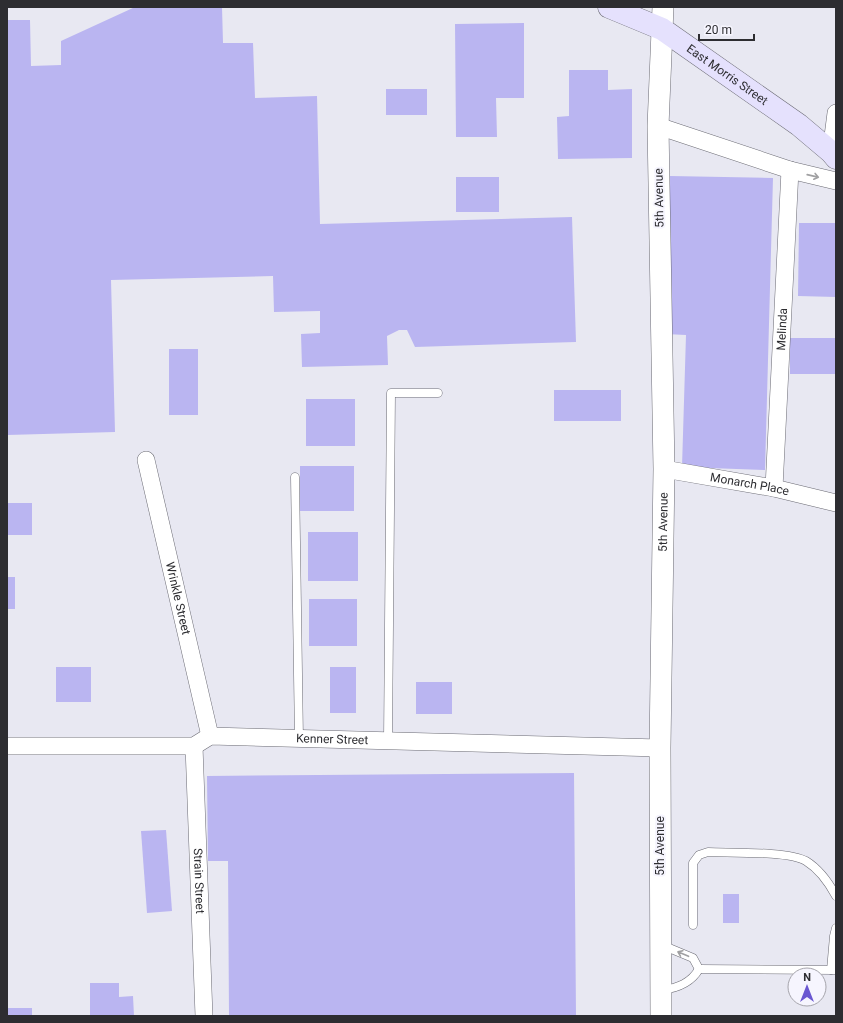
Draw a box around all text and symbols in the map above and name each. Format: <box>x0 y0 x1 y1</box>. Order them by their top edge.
scale bar <box>699 16 754 42</box>
text: 20 m <box>705 23 732 37</box>
street label: East Morris Street <box>684 41 770 108</box>
street label: 5th Avenue <box>651 168 667 228</box>
one-way arrow <box>806 172 819 180</box>
street label: Melinda <box>774 308 790 351</box>
street label: Monarch Place <box>709 470 791 498</box>
street label: 5th Avenue <box>656 492 671 552</box>
street label: Wrinkle Street <box>163 561 193 636</box>
street label: Kenner Street <box>296 731 368 747</box>
street label: 5th Avenue <box>653 816 667 876</box>
street label: Strain Street <box>191 848 207 914</box>
one-way arrow <box>678 950 690 957</box>
north arrow <box>787 967 827 1007</box>
text: N <box>803 971 811 984</box>

